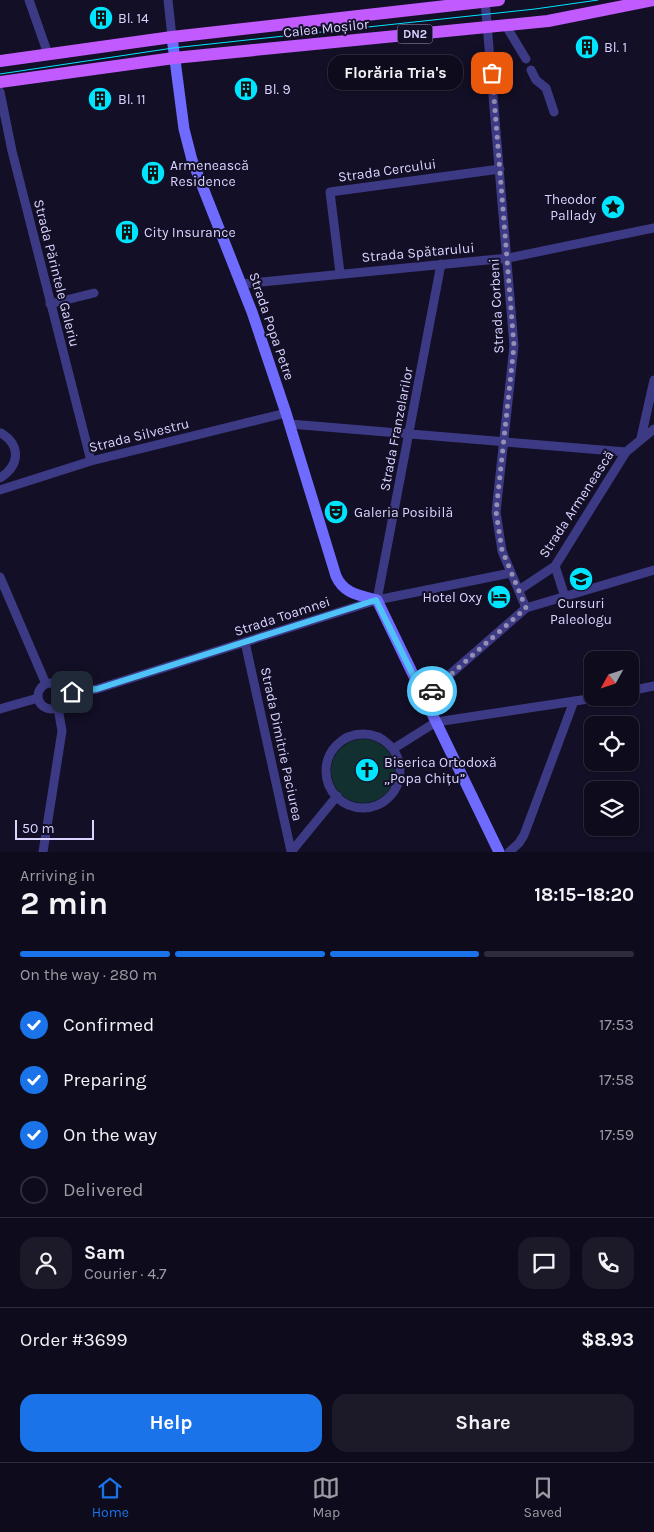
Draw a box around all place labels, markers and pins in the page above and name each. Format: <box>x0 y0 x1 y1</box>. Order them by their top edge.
building icon: Bl. 14 <box>88 5 114 31</box>
place label: Bl. 14 <box>118 10 149 27</box>
building icon: Bl. 1 <box>574 34 600 60</box>
place label: Bl. 1 <box>604 39 627 56</box>
pin <box>471 52 513 94</box>
callout: Florăria Tria's <box>327 56 462 90</box>
building icon: Bl. 9 <box>233 76 259 102</box>
place label: Bl. 9 <box>264 81 291 98</box>
building icon: Bl. 11 <box>87 86 113 112</box>
place label: Bl. 11 <box>118 91 146 108</box>
place label: Armenească Residence <box>170 157 249 190</box>
building icon: Armenească Residence <box>140 160 166 186</box>
place label: Theodor Pallady <box>545 191 597 224</box>
place icon: Theodor Pallady <box>600 194 626 220</box>
building icon: City Insurance <box>114 219 140 245</box>
place label: City Insurance <box>144 224 236 241</box>
theatre icon: Galeria Posibilă <box>323 499 349 525</box>
place label: Galeria Posibilă <box>354 504 453 521</box>
school or university icon: Cursuri Paleologu <box>568 566 594 592</box>
hotel icon: Hotel Oxy <box>486 584 512 610</box>
place label: Hotel Oxy <box>423 589 482 606</box>
place label: Cursuri Paleologu <box>550 595 612 628</box>
pin <box>51 671 93 713</box>
place label: Biserica Ortodoxă „Popa Chițu” <box>384 754 497 787</box>
church icon: Biserica Ortodoxă „Popa Chițu” <box>354 757 380 783</box>

